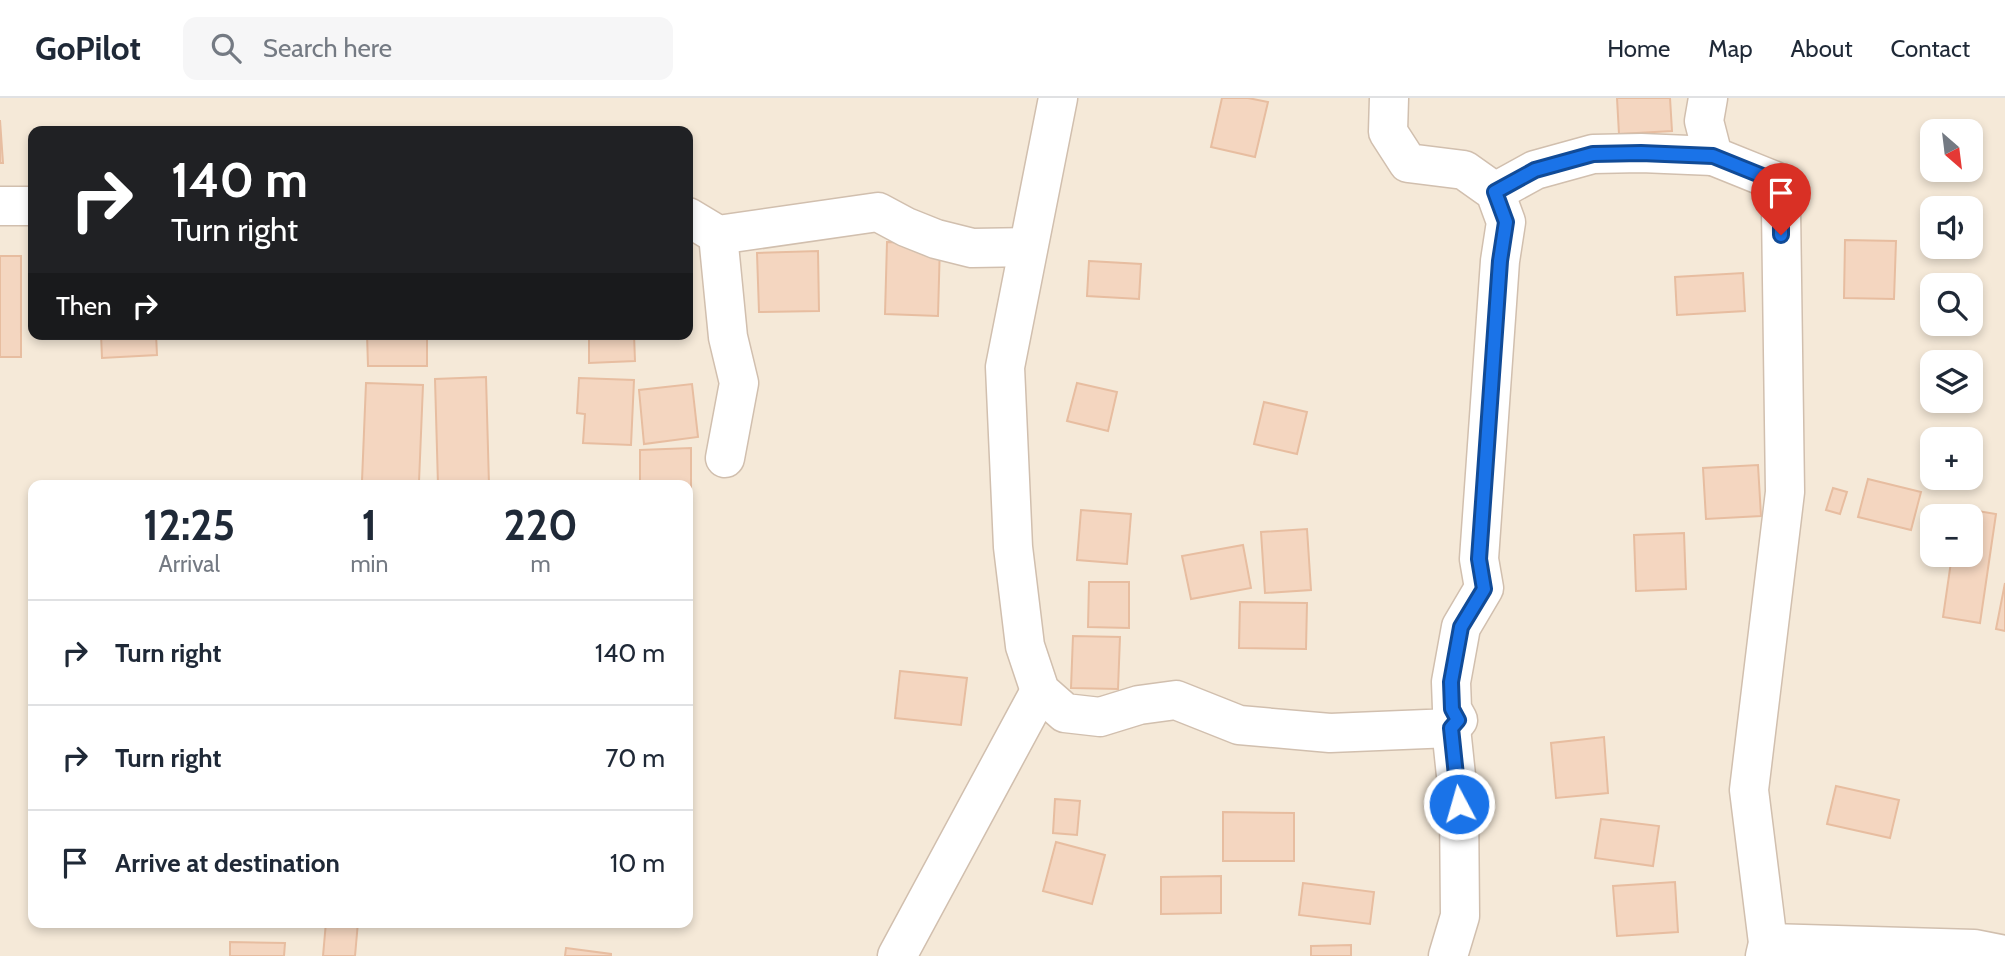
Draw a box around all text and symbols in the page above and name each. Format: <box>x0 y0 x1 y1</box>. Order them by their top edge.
search box <box>183 17 673 80</box>
text: GoPilot <box>35 28 141 68</box>
icon: search <box>207 29 245 67</box>
text: Search here <box>263 32 392 64</box>
text: Home <box>1607 34 1670 63</box>
text: Map <box>1708 34 1753 63</box>
text: About <box>1791 34 1853 63</box>
text: Contact <box>1891 34 1970 63</box>
north arrow <box>1920 119 1983 182</box>
map controls <box>1920 119 1983 567</box>
text: 140 m <box>171 150 308 209</box>
icon: right <box>56 154 147 245</box>
pin <box>1751 163 1811 235</box>
icon: arrive <box>1762 174 1800 212</box>
button: sound <box>1920 196 1983 259</box>
text: Turn right <box>171 210 298 249</box>
button: search <box>1920 273 1983 336</box>
icon: right <box>126 287 164 325</box>
text: Then <box>56 290 112 322</box>
button: layers <box>1920 350 1983 413</box>
button: + <box>1920 427 1983 490</box>
text: 12:25 <box>143 499 235 551</box>
text: 1 <box>362 499 377 551</box>
text: 220 <box>504 499 578 551</box>
button: − <box>1920 504 1983 567</box>
text: Arrival <box>159 550 220 578</box>
text: min <box>350 550 388 578</box>
text: m <box>531 550 551 578</box>
icon: right <box>56 634 94 672</box>
text: Turn right <box>115 637 221 669</box>
text: 140 m <box>595 637 665 669</box>
icon: right <box>56 739 94 777</box>
text: Turn right <box>115 742 221 774</box>
text: 70 m <box>605 742 665 774</box>
position arrow <box>1422 767 1496 841</box>
icon: arrive <box>56 844 94 882</box>
text: Arrive at destination <box>115 847 340 879</box>
text: 10 m <box>610 847 665 879</box>

